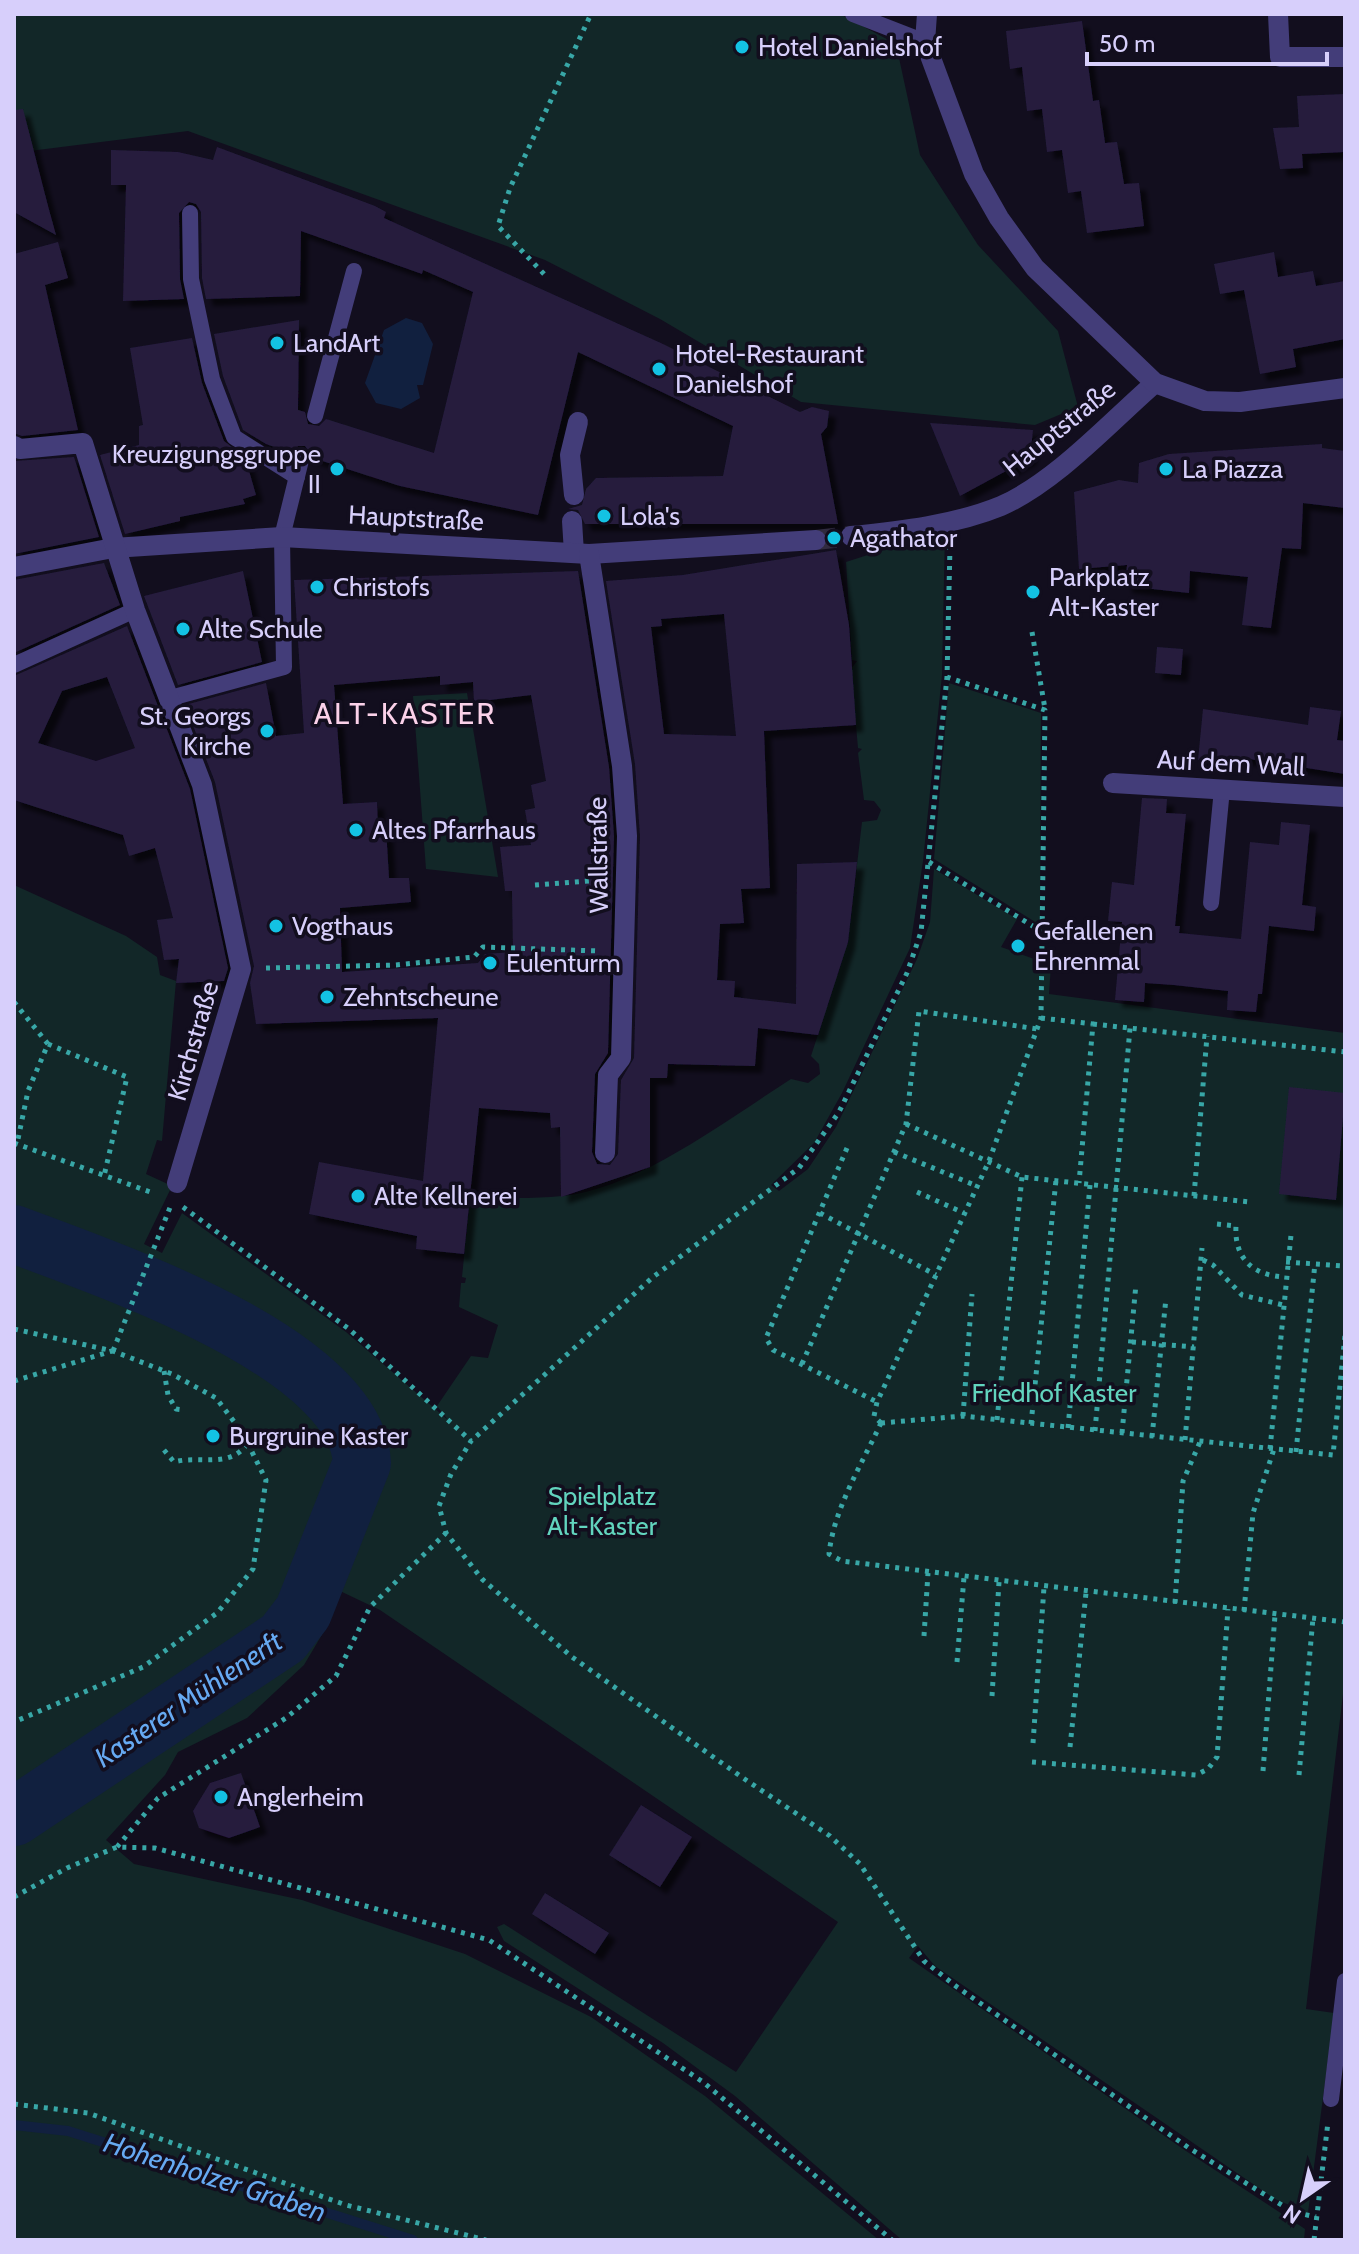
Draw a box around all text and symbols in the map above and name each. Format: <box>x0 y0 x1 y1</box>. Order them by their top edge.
scale bar <box>1087 16 1327 66</box>
text: 50 m <box>1099 29 1155 58</box>
place label: Hotel Danielshof <box>758 31 943 63</box>
marker: Hotel Danielshof <box>733 38 751 56</box>
place label: LandArt <box>293 327 381 359</box>
marker: LandArt <box>268 334 286 352</box>
place label: Hotel-Restaurant Danielshof <box>675 338 864 400</box>
marker: Hotel-Restaurant Danielshof <box>650 360 668 378</box>
street label: Hauptstraße <box>996 373 1122 483</box>
place label: Kreuzigungsgruppe II <box>112 438 321 500</box>
place label: La Piazza <box>1182 453 1284 485</box>
marker: Kreuzigungsgruppe II <box>328 460 346 478</box>
marker: La Piazza <box>1157 460 1175 478</box>
street label: Hauptstraße <box>348 498 484 538</box>
place label: Lola's <box>620 500 680 532</box>
marker: Lola's <box>595 507 613 525</box>
place label: Agathator <box>850 522 958 554</box>
marker: Agathator <box>825 529 843 547</box>
place label: Parkplatz Alt-Kaster <box>1049 561 1160 623</box>
place label: Christofs <box>333 571 430 603</box>
marker: Christofs <box>308 578 326 596</box>
marker: Parkplatz Alt-Kaster <box>1024 583 1042 601</box>
place label: Alte Schule <box>199 613 323 645</box>
marker: Alte Schule <box>174 620 192 638</box>
district label: ALT-KASTER <box>314 695 496 732</box>
place label: St. Georgs Kirche <box>139 700 251 762</box>
marker: St. Georgs Kirche <box>258 722 276 740</box>
street label: Auf dem Wall <box>1156 743 1306 783</box>
street label: Wallstraße <box>581 796 615 914</box>
place label: Altes Pfarrhaus <box>372 814 536 846</box>
marker: Altes Pfarrhaus <box>347 821 365 839</box>
place label: Vogthaus <box>292 910 394 942</box>
place label: Gefallenen Ehrenmal <box>1034 915 1153 977</box>
marker: Vogthaus <box>267 917 285 935</box>
marker: Gefallenen Ehrenmal <box>1009 937 1027 955</box>
place label: Eulenturm <box>506 947 621 979</box>
marker: Eulenturm <box>481 954 499 972</box>
street label: Kirchstraße <box>161 978 225 1104</box>
place label: Zehntscheune <box>343 981 498 1013</box>
marker: Zehntscheune <box>318 988 336 1006</box>
place label: Alte Kellnerei <box>374 1180 518 1212</box>
marker: Alte Kellnerei <box>349 1187 367 1205</box>
park label: Friedhof Kaster <box>972 1377 1137 1409</box>
place label: Burgruine Kaster <box>229 1420 409 1452</box>
marker: Burgruine Kaster <box>204 1427 222 1445</box>
park label: Spielplatz Alt-Kaster <box>547 1480 658 1542</box>
water label: Kasterer Mühlenerft <box>88 1623 289 1774</box>
place label: Anglerheim <box>237 1781 364 1813</box>
marker: Anglerheim <box>212 1788 230 1806</box>
water label: Hohenholzer Graben <box>100 2125 330 2229</box>
north arrow <box>1263 2158 1343 2238</box>
text: N <box>1278 2199 1306 2230</box>

